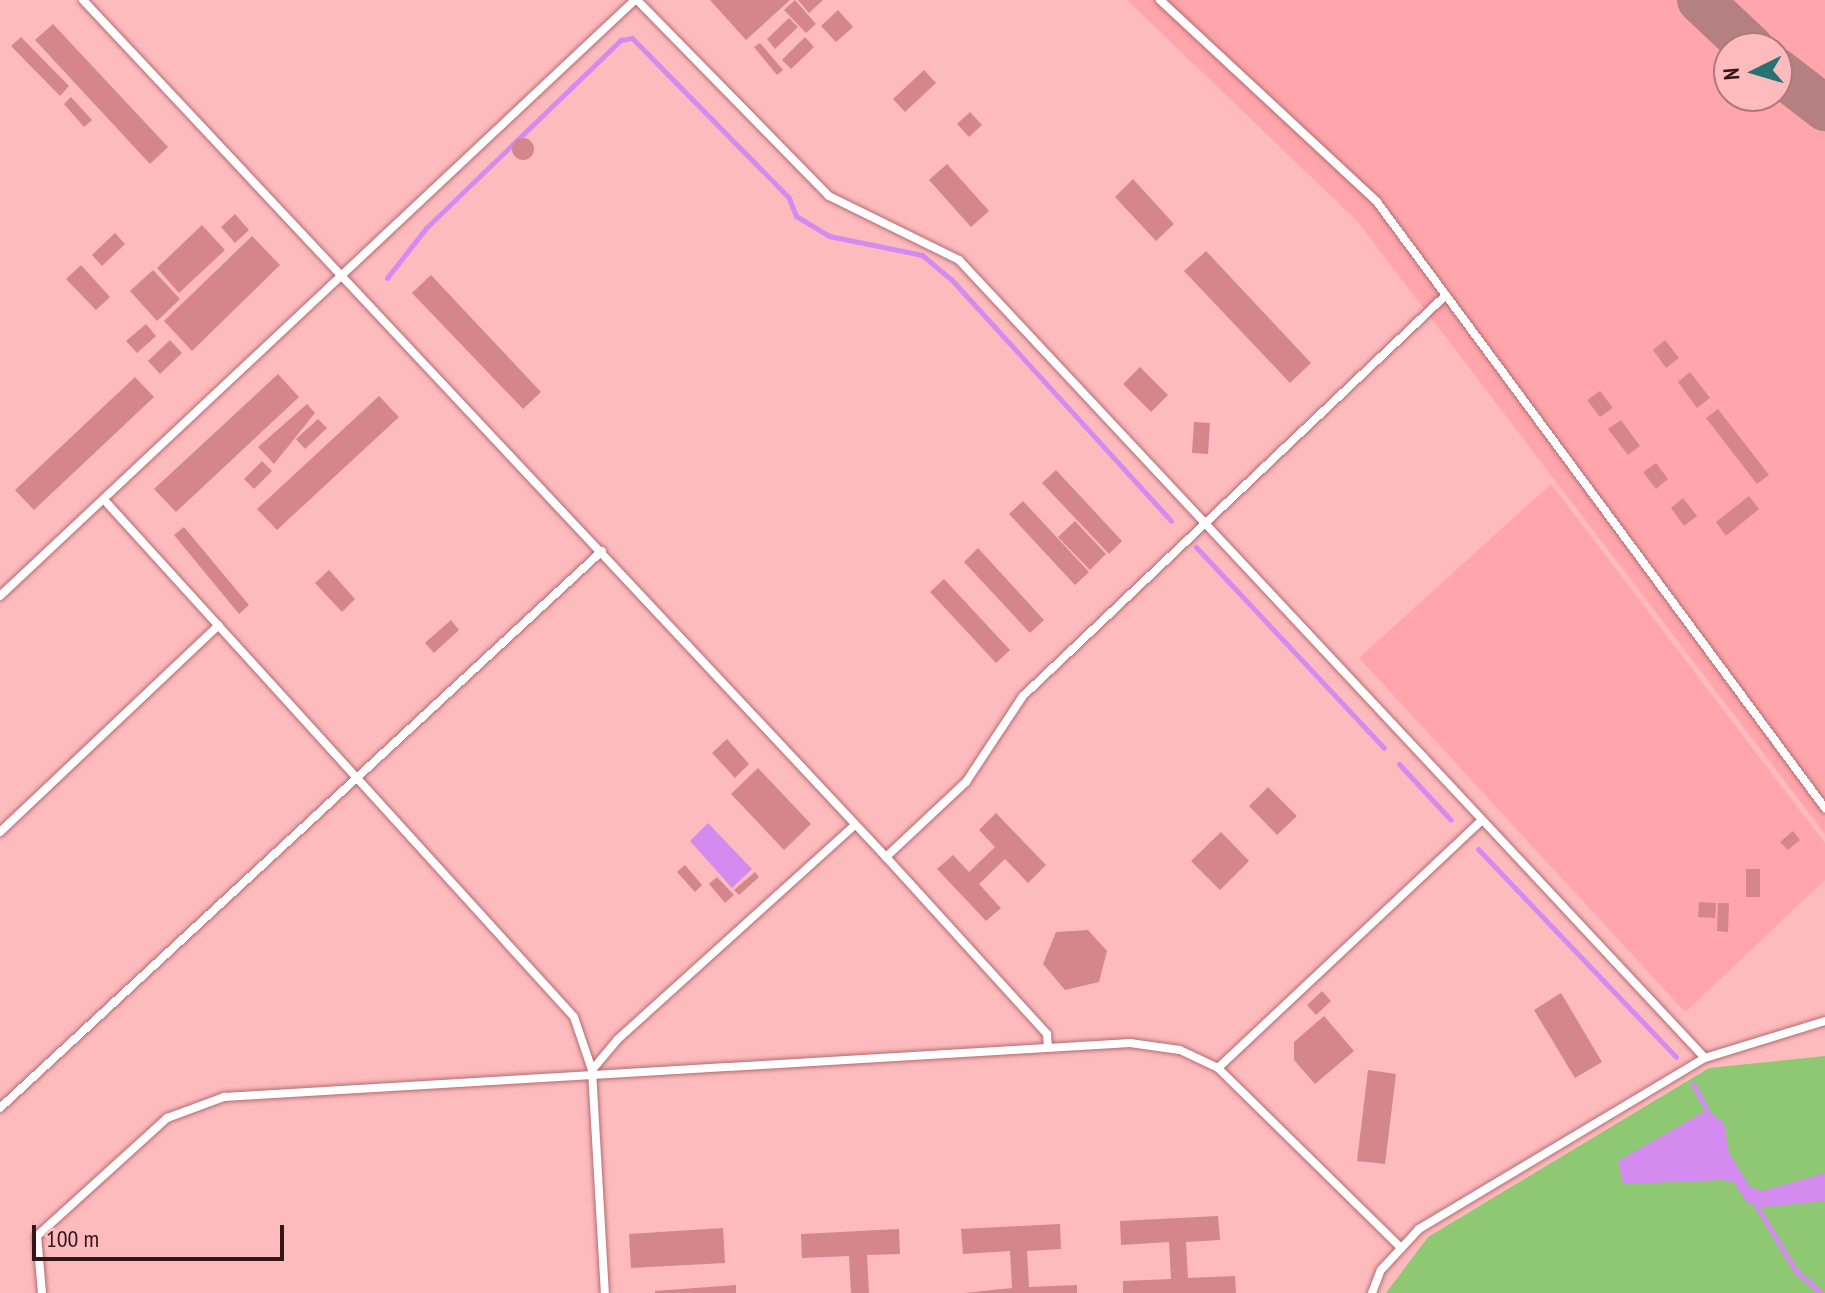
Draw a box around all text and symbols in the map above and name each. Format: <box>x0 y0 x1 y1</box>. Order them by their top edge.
north arrow <box>1713 32 1793 112</box>
text: N <box>1717 67 1746 81</box>
scale bar <box>36 1209 288 1259</box>
text: 100 m <box>46 1223 99 1254</box>

